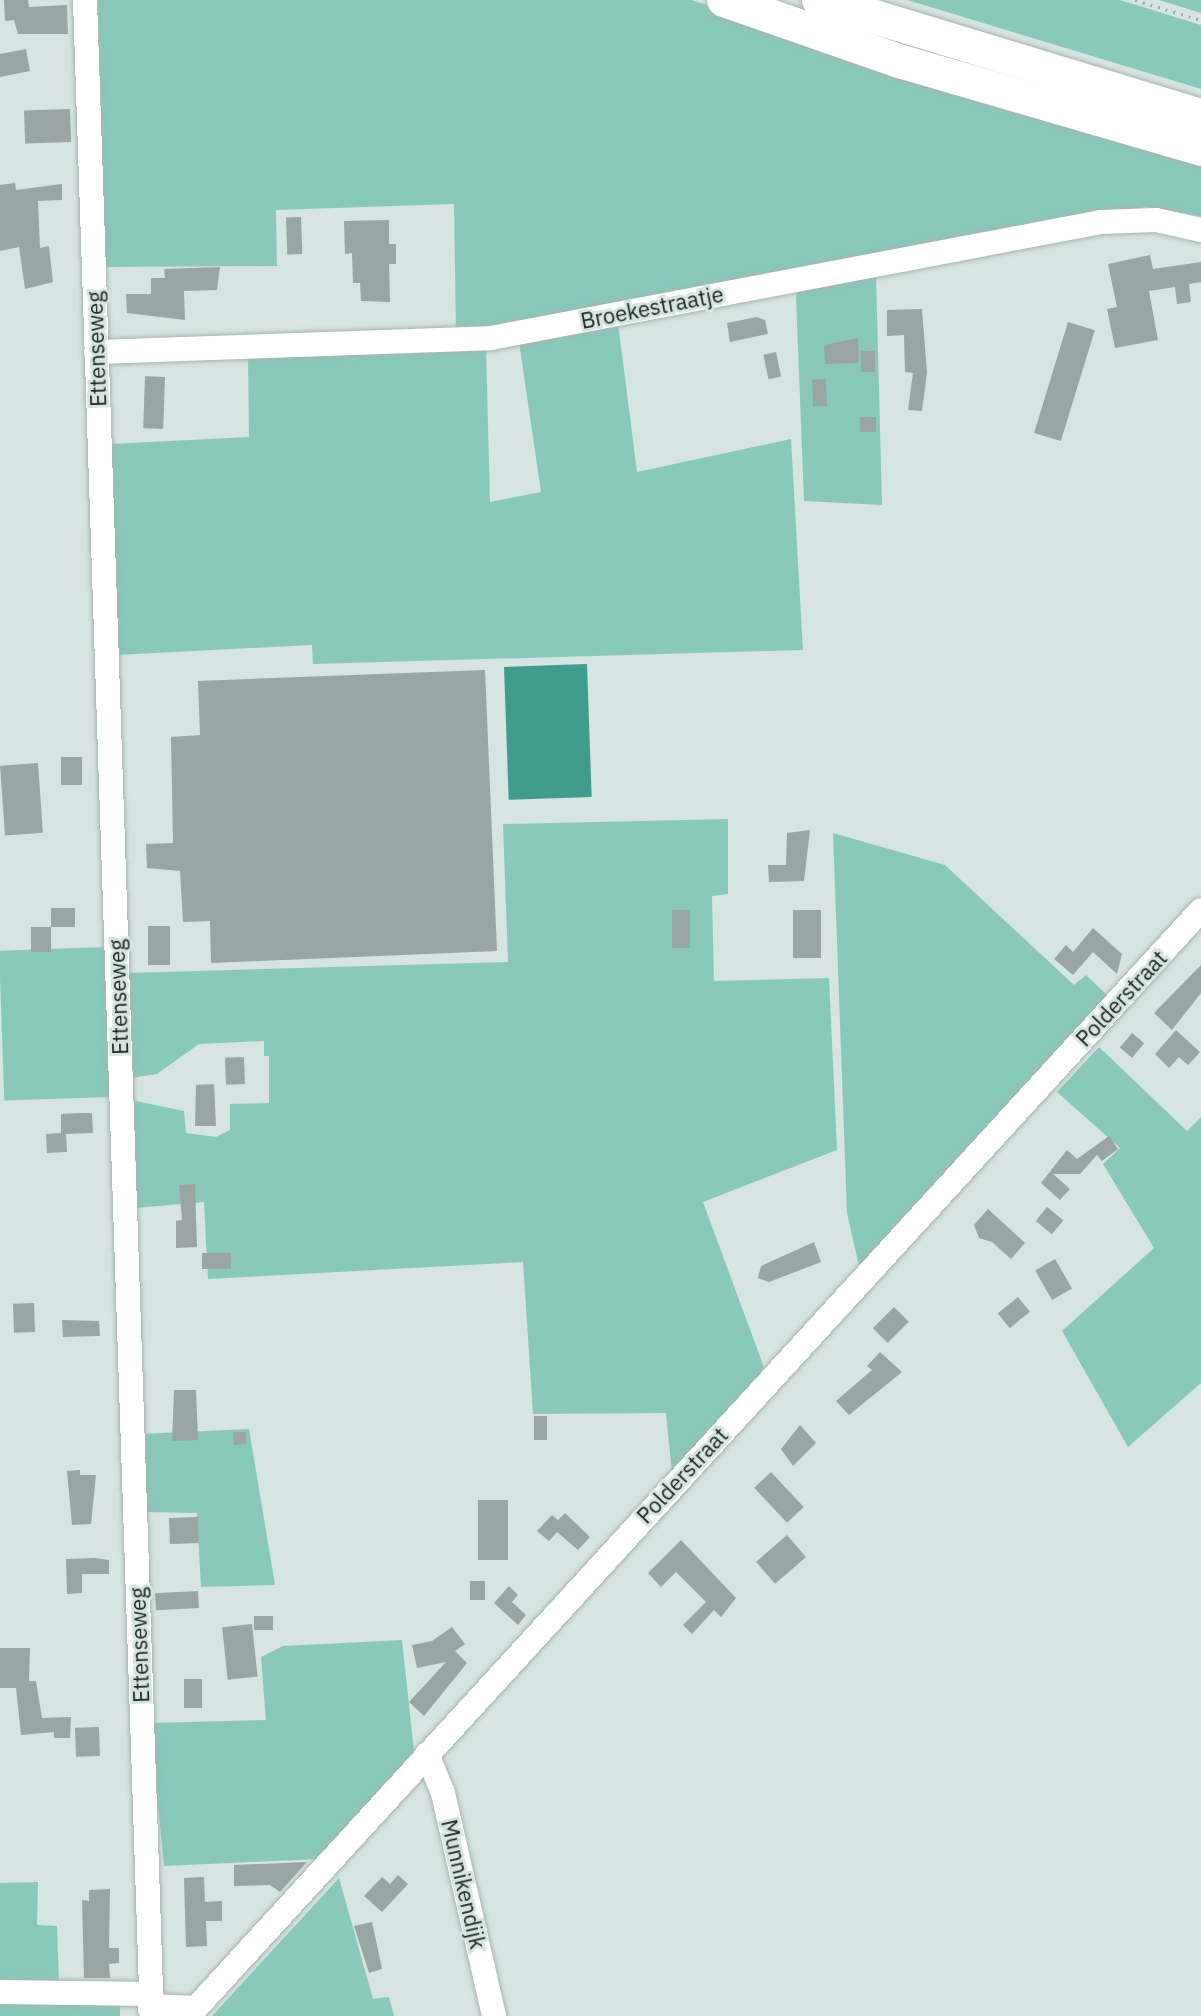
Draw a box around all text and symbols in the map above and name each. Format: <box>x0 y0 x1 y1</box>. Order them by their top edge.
street label: Broekestraatje <box>578 280 726 334</box>
street label: Ettenseweg <box>81 291 111 407</box>
street label: Ettenseweg <box>103 939 133 1055</box>
street label: Polderstraat <box>1070 945 1172 1051</box>
street label: Polderstraat <box>631 1422 733 1528</box>
street label: Ettenseweg <box>124 1587 154 1703</box>
street label: Munnikendijk <box>436 1817 492 1951</box>

